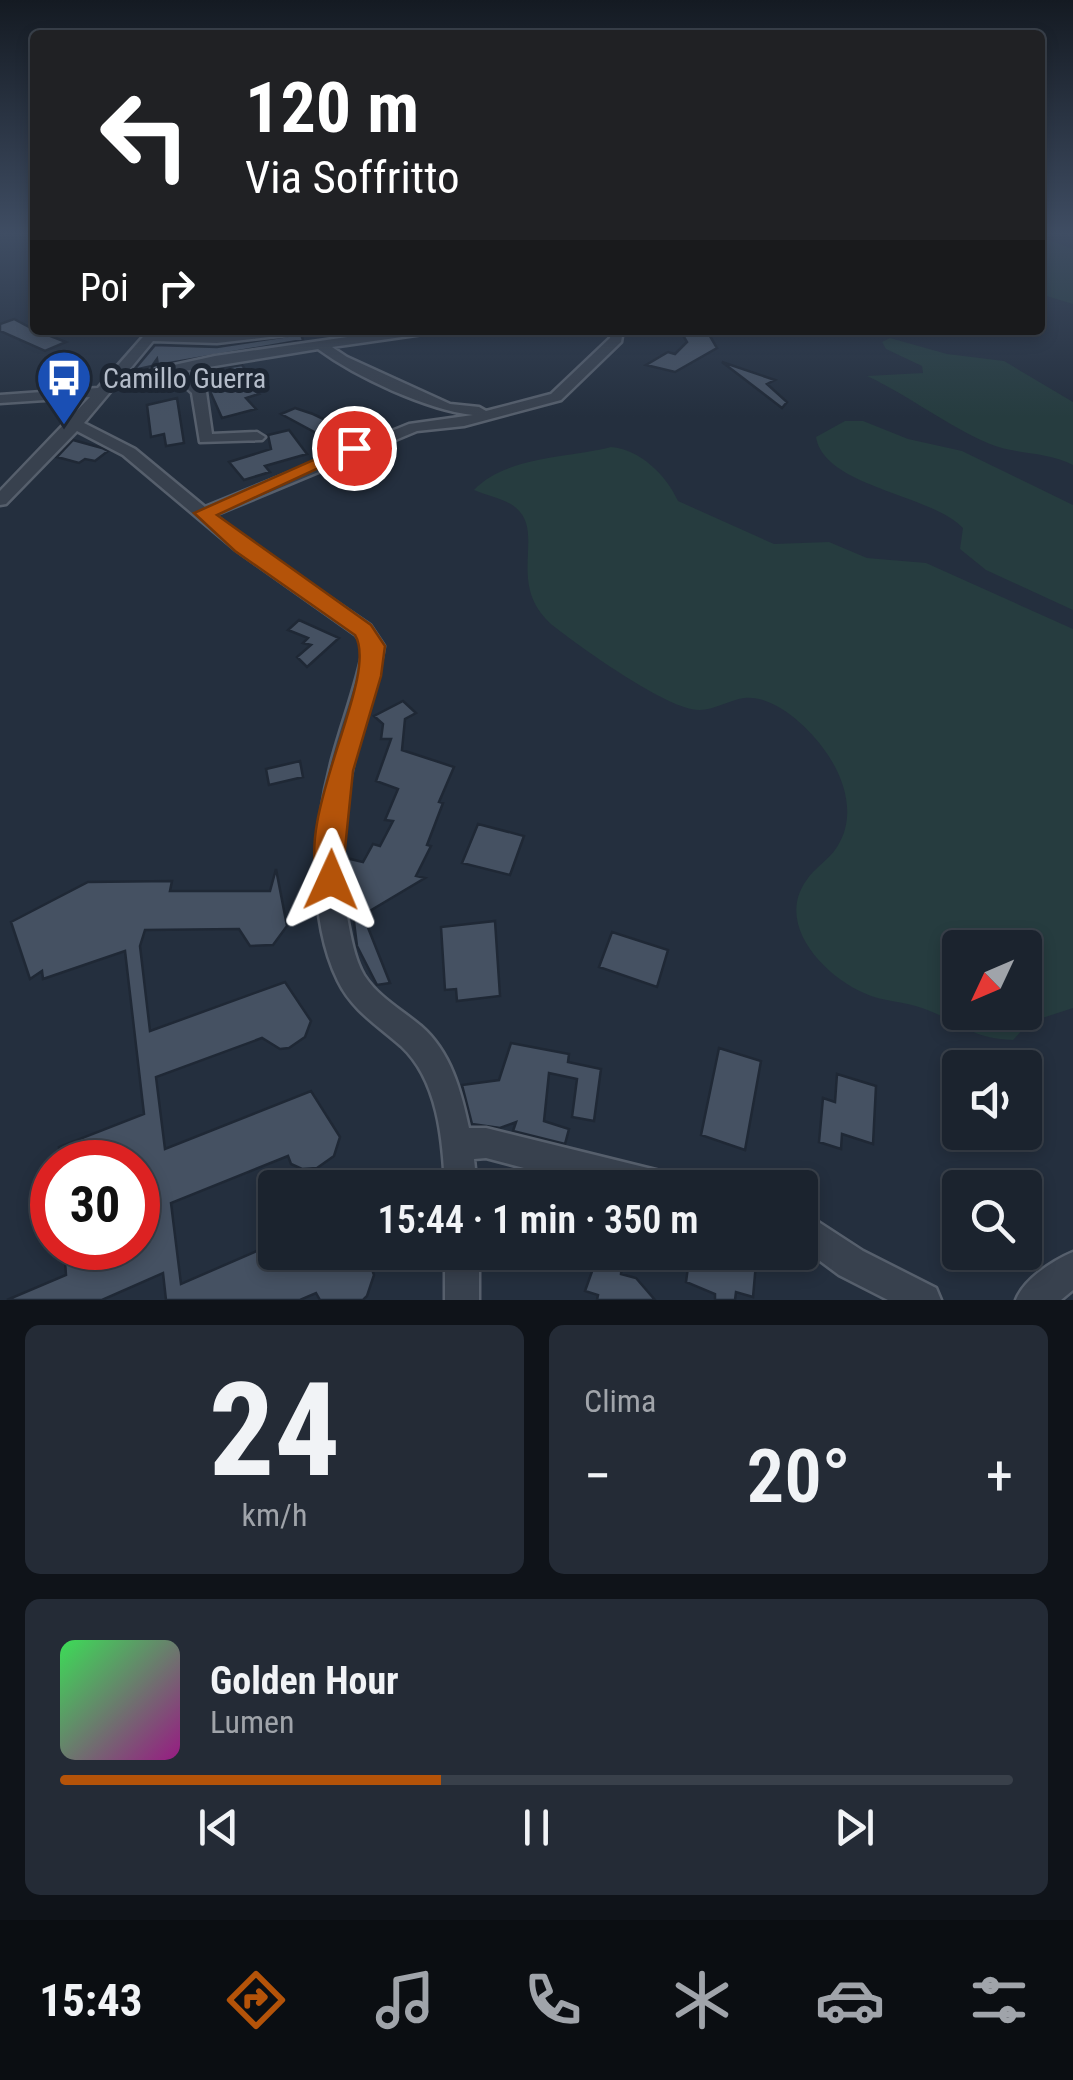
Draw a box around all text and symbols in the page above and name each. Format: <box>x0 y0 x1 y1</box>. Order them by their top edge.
text: 120 m <box>245 67 419 149</box>
icon: left <box>80 70 210 200</box>
text: Via Soffritto <box>245 151 460 204</box>
icon: right <box>149 260 204 315</box>
text: Poi <box>80 266 129 310</box>
bus stop icon: Camillo Guerra <box>34 348 94 427</box>
place label: Camillo Guerra <box>103 362 266 395</box>
pin <box>312 406 397 491</box>
icon: arrive <box>327 421 382 476</box>
position arrow <box>279 828 383 932</box>
north arrow <box>942 930 1042 1030</box>
map controls <box>942 930 1042 1270</box>
button: sound <box>942 1050 1042 1150</box>
speed limit sign: 30 <box>30 1140 160 1270</box>
button: search <box>942 1170 1042 1270</box>
text: 15:44 · 1 min · 350 m <box>378 1198 698 1242</box>
text: 24 <box>209 1354 340 1507</box>
text: Clima <box>584 1382 656 1420</box>
text: 20° <box>746 1432 851 1520</box>
text: − <box>584 1444 612 1508</box>
text: + <box>986 1444 1013 1508</box>
text: km/h <box>242 1496 307 1534</box>
text: Golden Hour <box>210 1659 399 1703</box>
text: Lumen <box>210 1703 295 1741</box>
icon: previous <box>191 1800 246 1855</box>
icon: pause <box>509 1800 564 1855</box>
icon: next <box>827 1800 882 1855</box>
icon: directions <box>221 1965 291 2035</box>
icon: music <box>370 1965 440 2035</box>
icon: phone <box>518 1965 588 2035</box>
icon: climate <box>667 1965 737 2035</box>
icon: car <box>815 1965 885 2035</box>
icon: filters <box>964 1965 1034 2035</box>
text: 15:43 <box>39 1974 143 2027</box>

